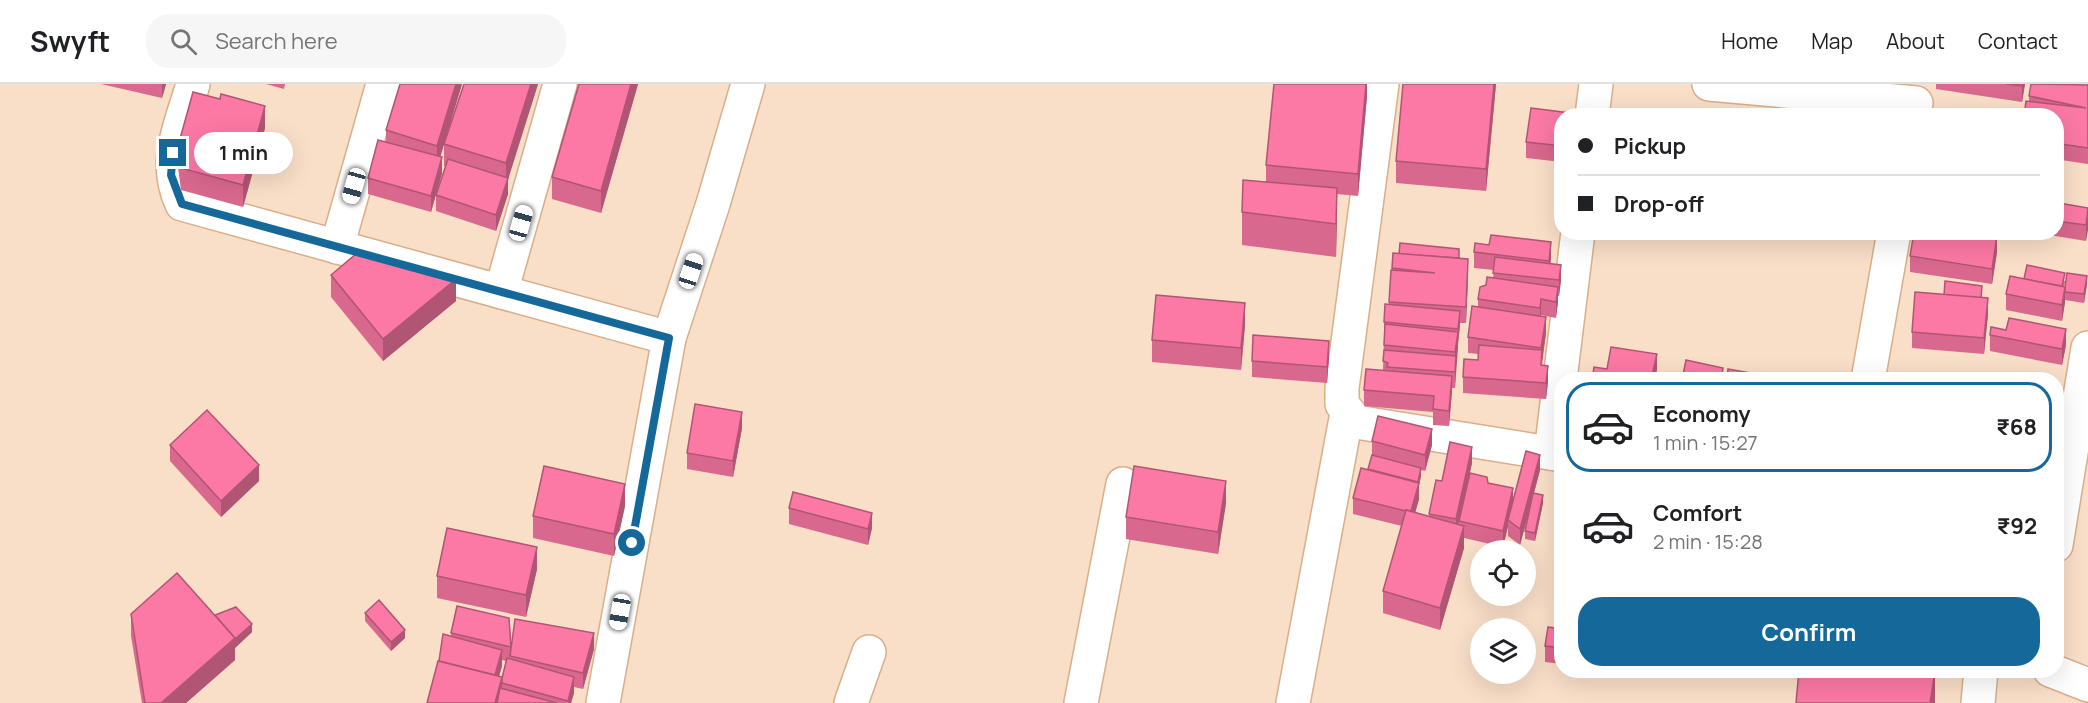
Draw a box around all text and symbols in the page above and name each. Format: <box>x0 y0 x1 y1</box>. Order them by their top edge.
search box <box>146 14 566 68</box>
text: Swyft <box>30 22 110 60</box>
icon: search <box>167 25 200 58</box>
text: Search here <box>215 26 338 56</box>
text: Home <box>1721 27 1778 55</box>
text: Map <box>1811 27 1853 55</box>
text: About <box>1886 27 1945 55</box>
text: Contact <box>1978 27 2058 55</box>
text: Pickup <box>1614 131 1686 161</box>
callout: 1 min <box>194 132 293 174</box>
route end <box>159 139 186 166</box>
text: 1 min <box>219 139 268 166</box>
car <box>340 166 368 206</box>
text: Drop-off <box>1614 189 1704 219</box>
car <box>507 203 535 243</box>
car <box>677 251 705 291</box>
text: Economy <box>1653 399 1751 429</box>
icon: car <box>1581 400 1635 454</box>
text: ₹68 <box>1996 412 2037 442</box>
text: 1 min · 15:27 <box>1653 429 1758 456</box>
text: Comfort <box>1653 498 1742 528</box>
icon: car <box>1581 499 1635 553</box>
text: ₹92 <box>1997 511 2037 541</box>
text: 2 min · 15:28 <box>1653 528 1763 555</box>
route start <box>618 529 645 556</box>
map controls <box>1470 540 1536 684</box>
button: locate <box>1470 540 1536 606</box>
car <box>608 593 632 631</box>
button: Confirm <box>1578 597 2040 666</box>
button: layers <box>1470 618 1536 684</box>

